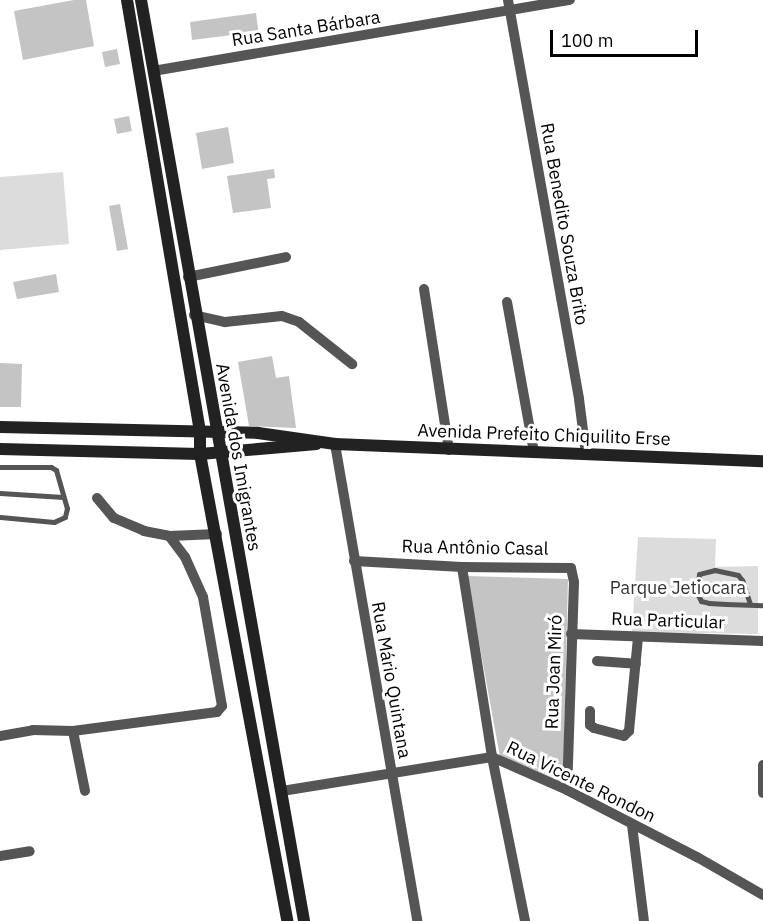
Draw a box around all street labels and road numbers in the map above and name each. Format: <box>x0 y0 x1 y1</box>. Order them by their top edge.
street label: Rua Santa Bárbara <box>230 7 382 51</box>
street label: Rua Benedito Souza Brito <box>536 121 592 327</box>
street label: Avenida dos Imigrantes <box>211 361 265 553</box>
street label: Avenida Prefeito Chiquilito Erse <box>417 420 671 450</box>
street label: Rua Antônio Casal <box>401 536 549 560</box>
street label: Rua Mário Quintana <box>367 600 415 760</box>
street label: Rua Particular <box>611 608 725 634</box>
street label: Rua Joan Miró <box>541 614 567 730</box>
street label: Rua Vicente Rondon <box>503 737 659 827</box>

